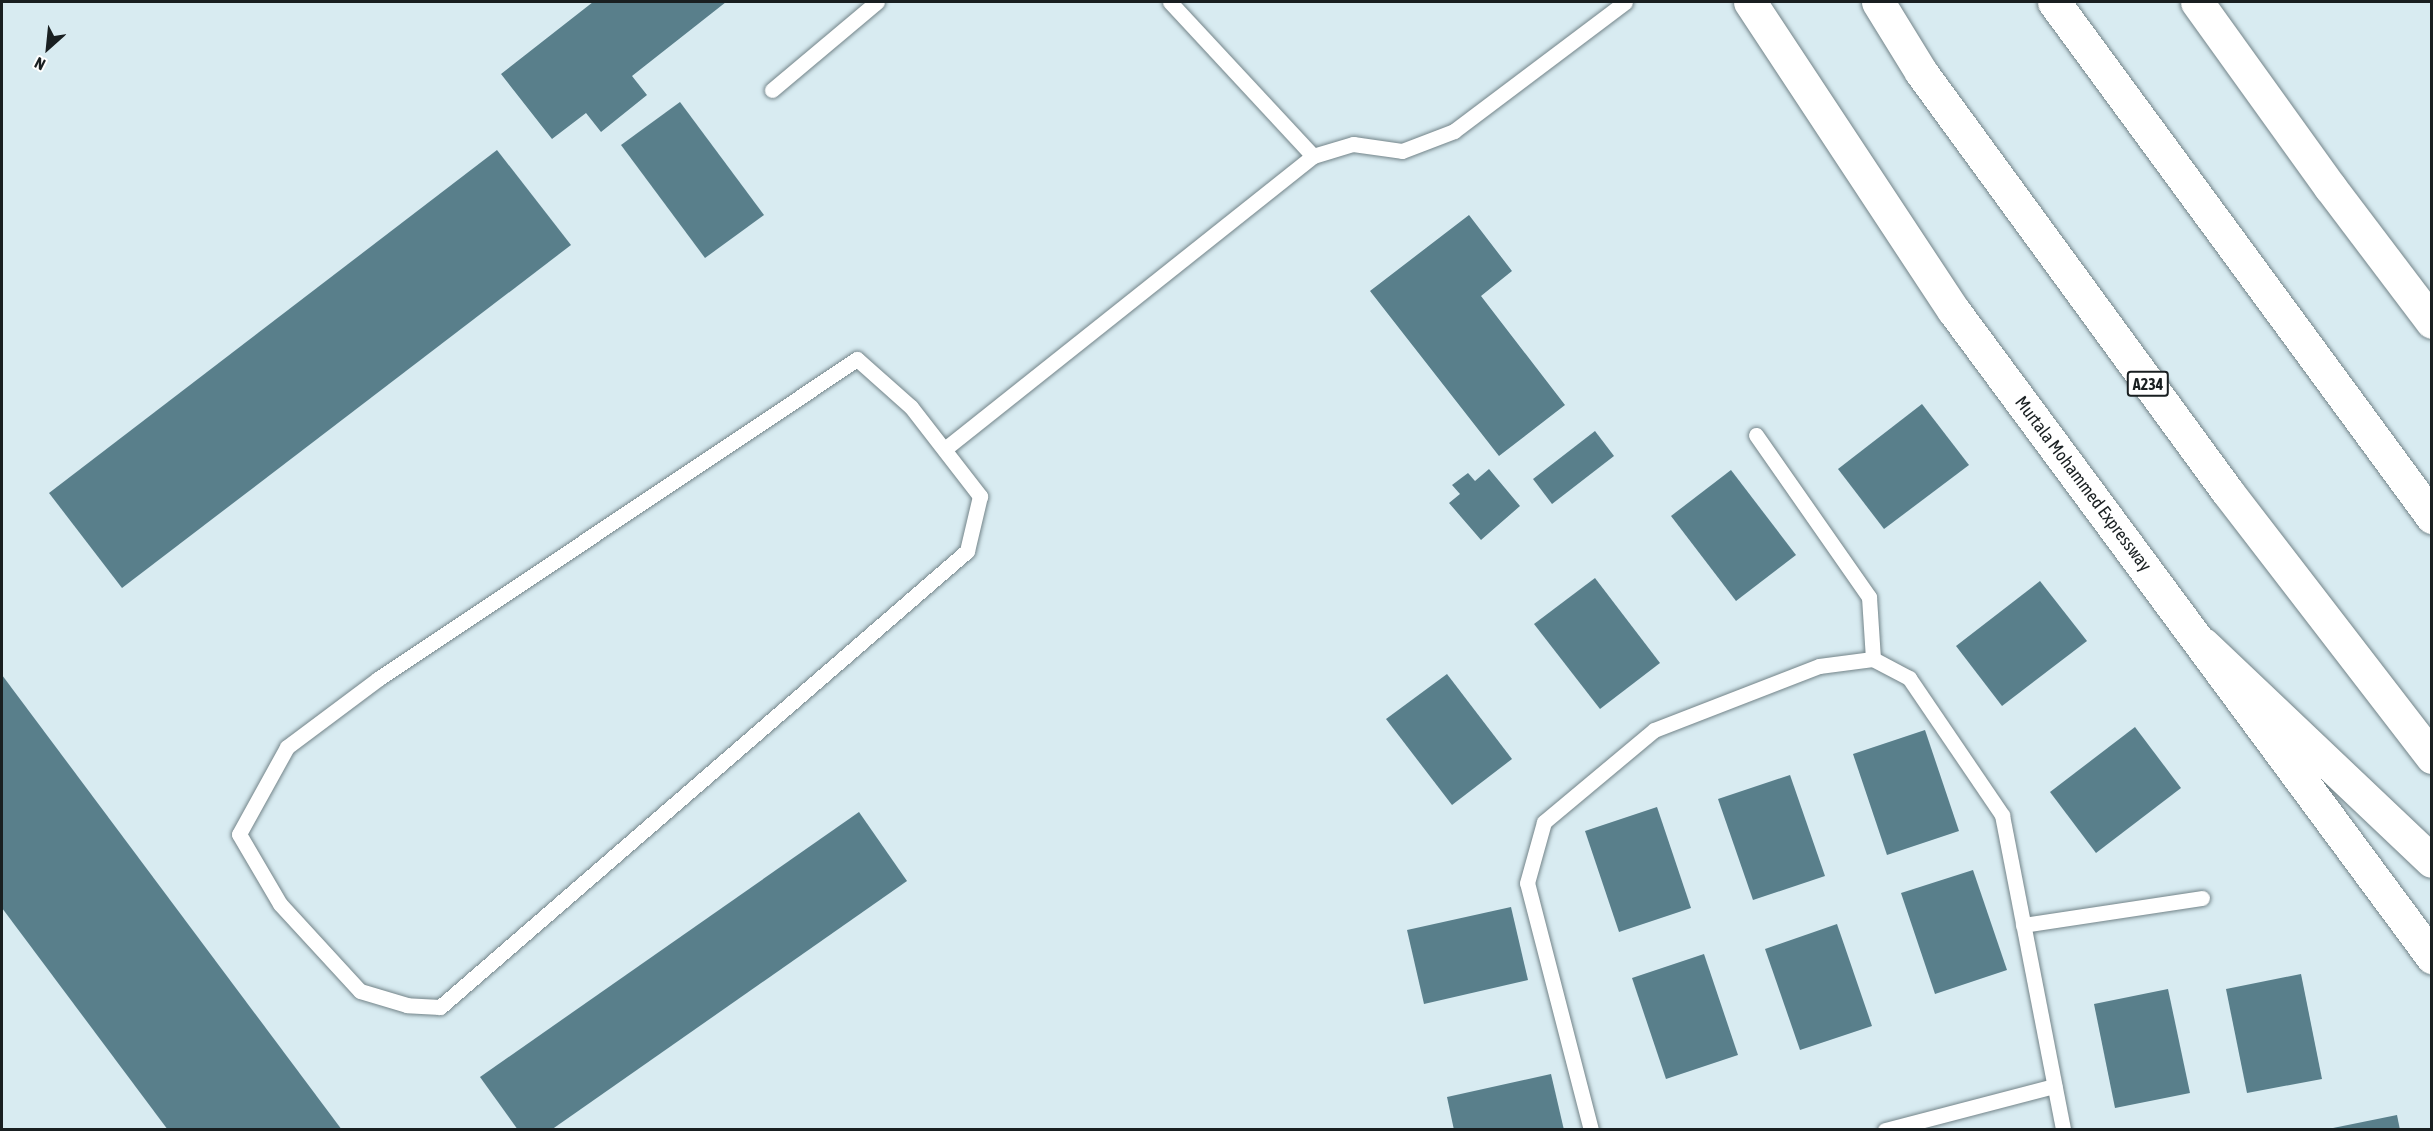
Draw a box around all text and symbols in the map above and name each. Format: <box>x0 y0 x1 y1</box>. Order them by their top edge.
north arrow <box>18 18 78 78</box>
text: N <box>32 54 48 74</box>
road number: A234 <box>2126 371 2170 397</box>
street label: Murtala Mohammed Expressway <box>2010 392 2156 576</box>

